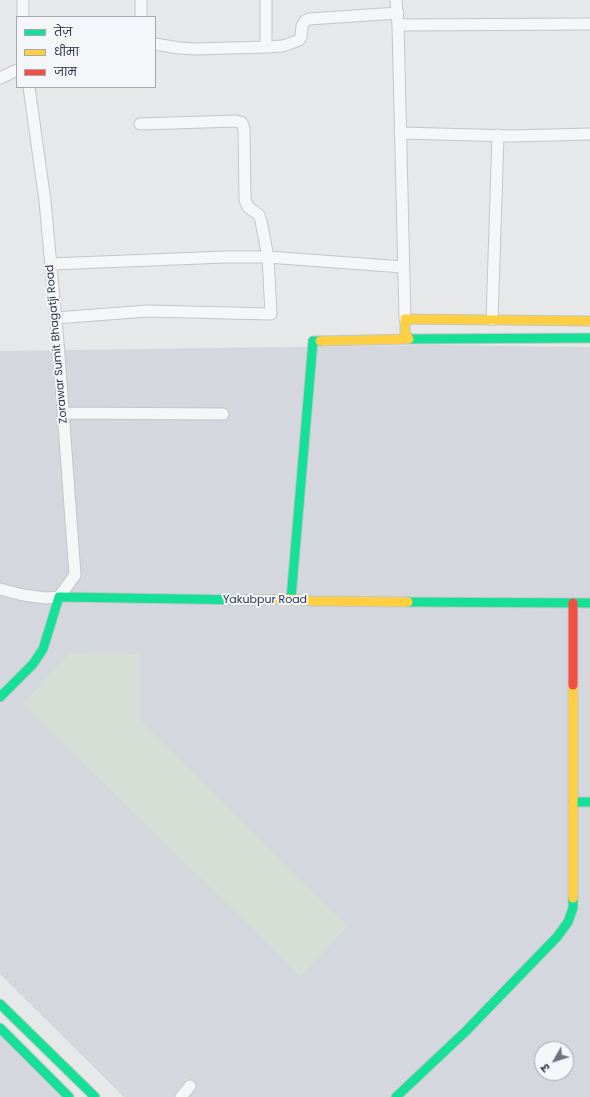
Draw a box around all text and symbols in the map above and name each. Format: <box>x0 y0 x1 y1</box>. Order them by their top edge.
legend <box>16 16 156 88</box>
text: तेज़ <box>54 23 72 40</box>
text: धीमा <box>54 43 79 60</box>
text: जाम <box>54 63 77 80</box>
street label: Zorawar Sumit Bhagatji Road <box>43 264 71 424</box>
street label: Yakubpur Road <box>223 593 307 607</box>
north arrow <box>534 1041 574 1081</box>
text: उ <box>537 1060 554 1075</box>

